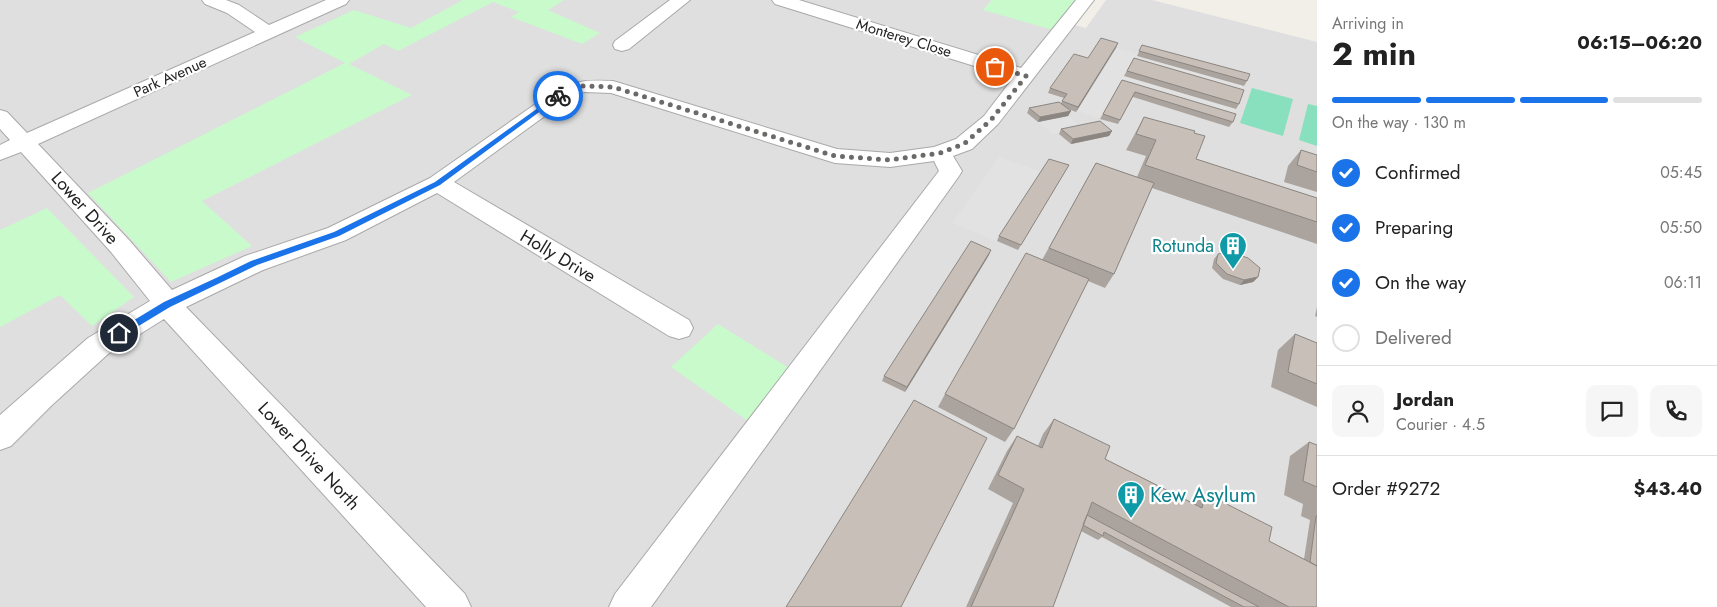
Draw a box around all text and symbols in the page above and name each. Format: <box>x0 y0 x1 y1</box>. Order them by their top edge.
text: Arriving in <box>1332 12 1404 35</box>
street label: Monterey Close <box>854 13 955 63</box>
text: 06:15–06:20 <box>1577 29 1702 56</box>
text: 2 min <box>1332 31 1416 77</box>
pin <box>974 46 1016 88</box>
street label: Park Avenue <box>130 51 210 103</box>
icon: bag <box>981 53 1009 81</box>
courier <box>533 71 583 121</box>
icon: bike <box>544 82 572 110</box>
text: On the way · 130 m <box>1332 111 1466 134</box>
icon: check <box>1332 159 1360 187</box>
text: Confirmed <box>1375 159 1461 186</box>
text: 05:45 <box>1660 161 1702 184</box>
street label: Lower Drive <box>45 166 125 250</box>
icon: check <box>1332 214 1360 242</box>
text: Preparing <box>1375 214 1453 241</box>
text: 05:50 <box>1660 216 1702 239</box>
street label: Holly Drive <box>515 223 601 289</box>
building icon: Rotunda <box>1218 231 1248 270</box>
place label: Rotunda <box>1152 233 1214 259</box>
icon: check <box>1332 269 1360 297</box>
text: On the way <box>1375 269 1466 296</box>
text: 06:11 <box>1664 271 1702 294</box>
pin <box>98 312 140 354</box>
icon: home <box>105 319 133 347</box>
text: Delivered <box>1375 324 1452 351</box>
button: person <box>1332 385 1384 437</box>
button: chat <box>1586 385 1638 437</box>
button: phone <box>1650 385 1702 437</box>
text: Jordan <box>1396 386 1454 413</box>
street label: Lower Drive North <box>252 396 366 516</box>
text: Courier · 4.5 <box>1396 413 1485 436</box>
text: Order #9272 <box>1332 475 1440 502</box>
text: $43.40 <box>1633 475 1702 502</box>
building icon: Kew Asylum <box>1116 480 1146 519</box>
place label: Kew Asylum <box>1150 480 1256 510</box>

